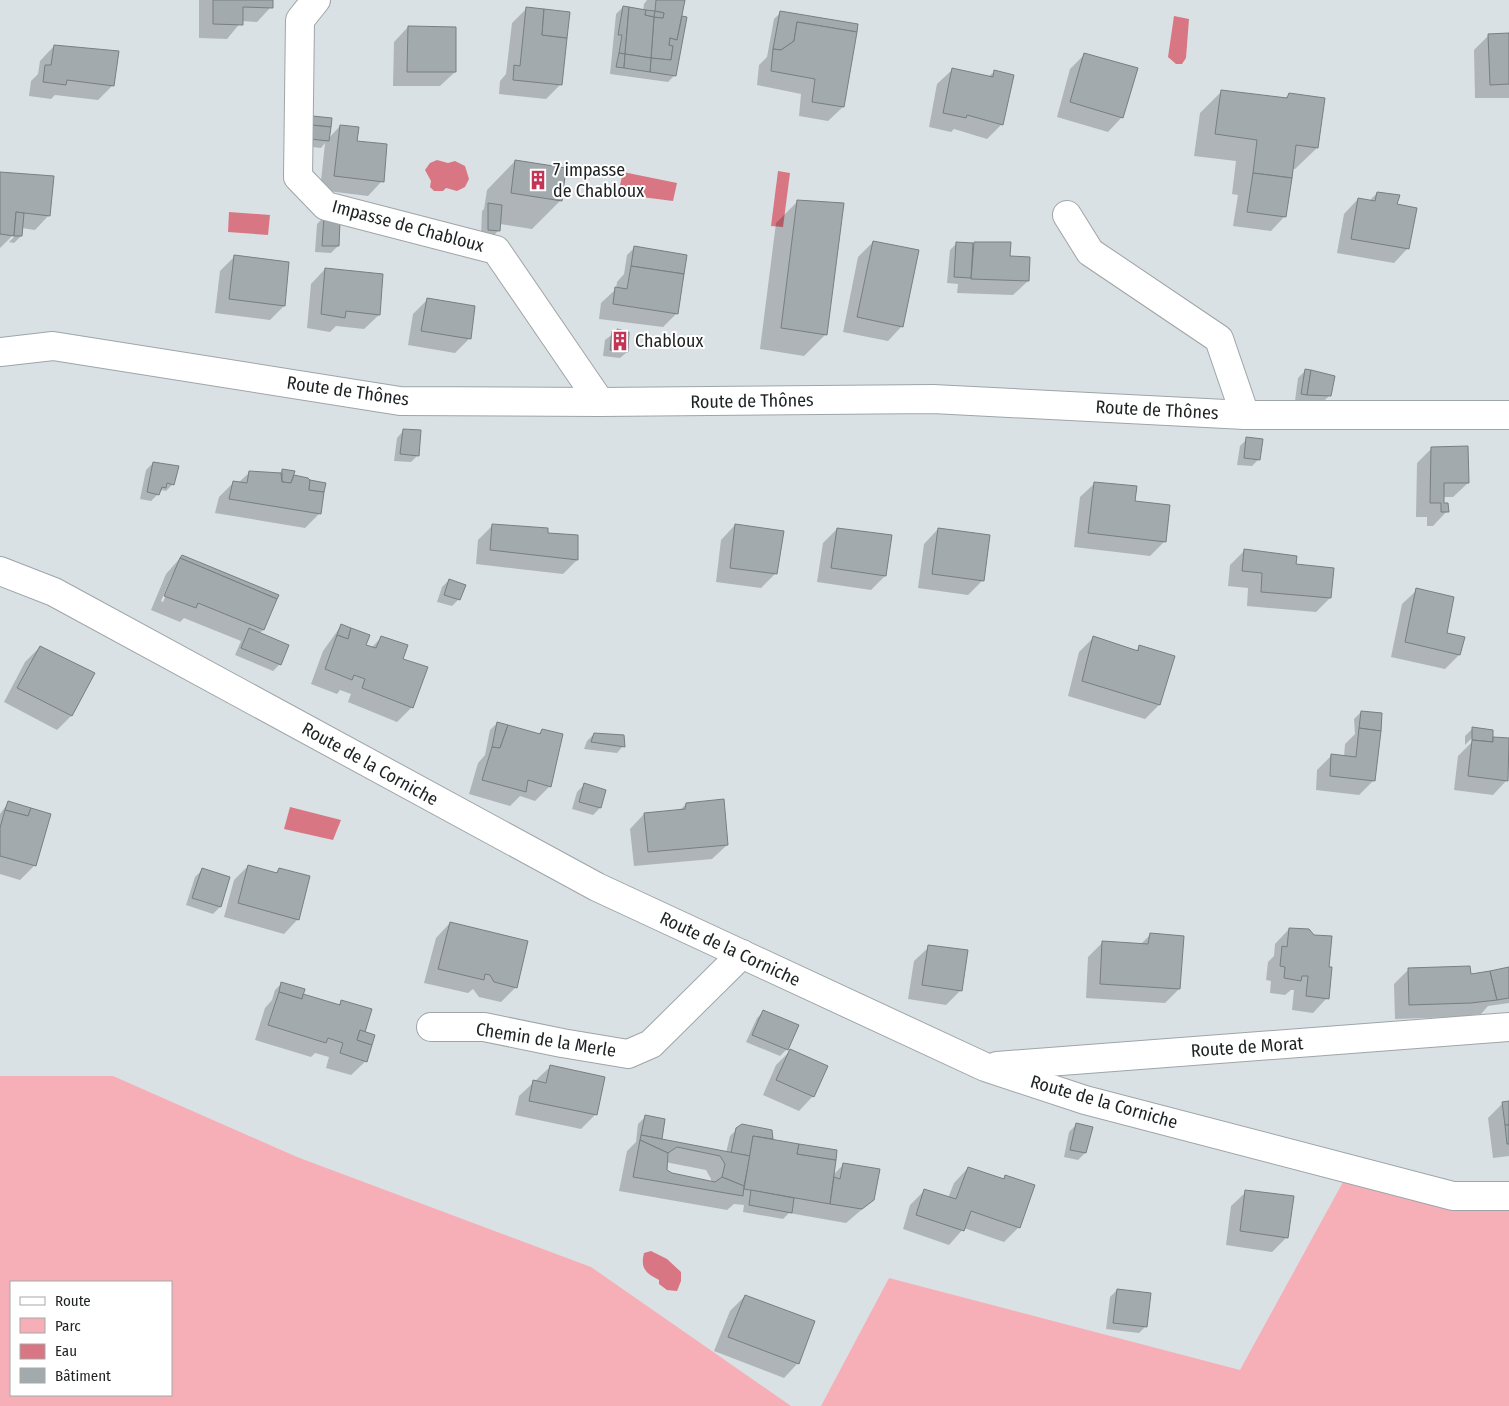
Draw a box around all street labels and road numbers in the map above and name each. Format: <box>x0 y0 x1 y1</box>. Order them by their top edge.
street label: Impasse de Chabloux <box>330 195 486 257</box>
street label: Route de Thônes <box>285 372 411 411</box>
street label: Route de Thônes <box>690 389 814 413</box>
street label: Route de Thônes <box>1095 396 1219 424</box>
street label: Route de la Corniche <box>298 717 442 811</box>
street label: Route de la Corniche <box>656 907 804 991</box>
street label: Chemin de la Merle <box>474 1018 618 1062</box>
street label: Route de Morat <box>1190 1032 1304 1062</box>
street label: Route de la Corniche <box>1028 1070 1180 1134</box>

